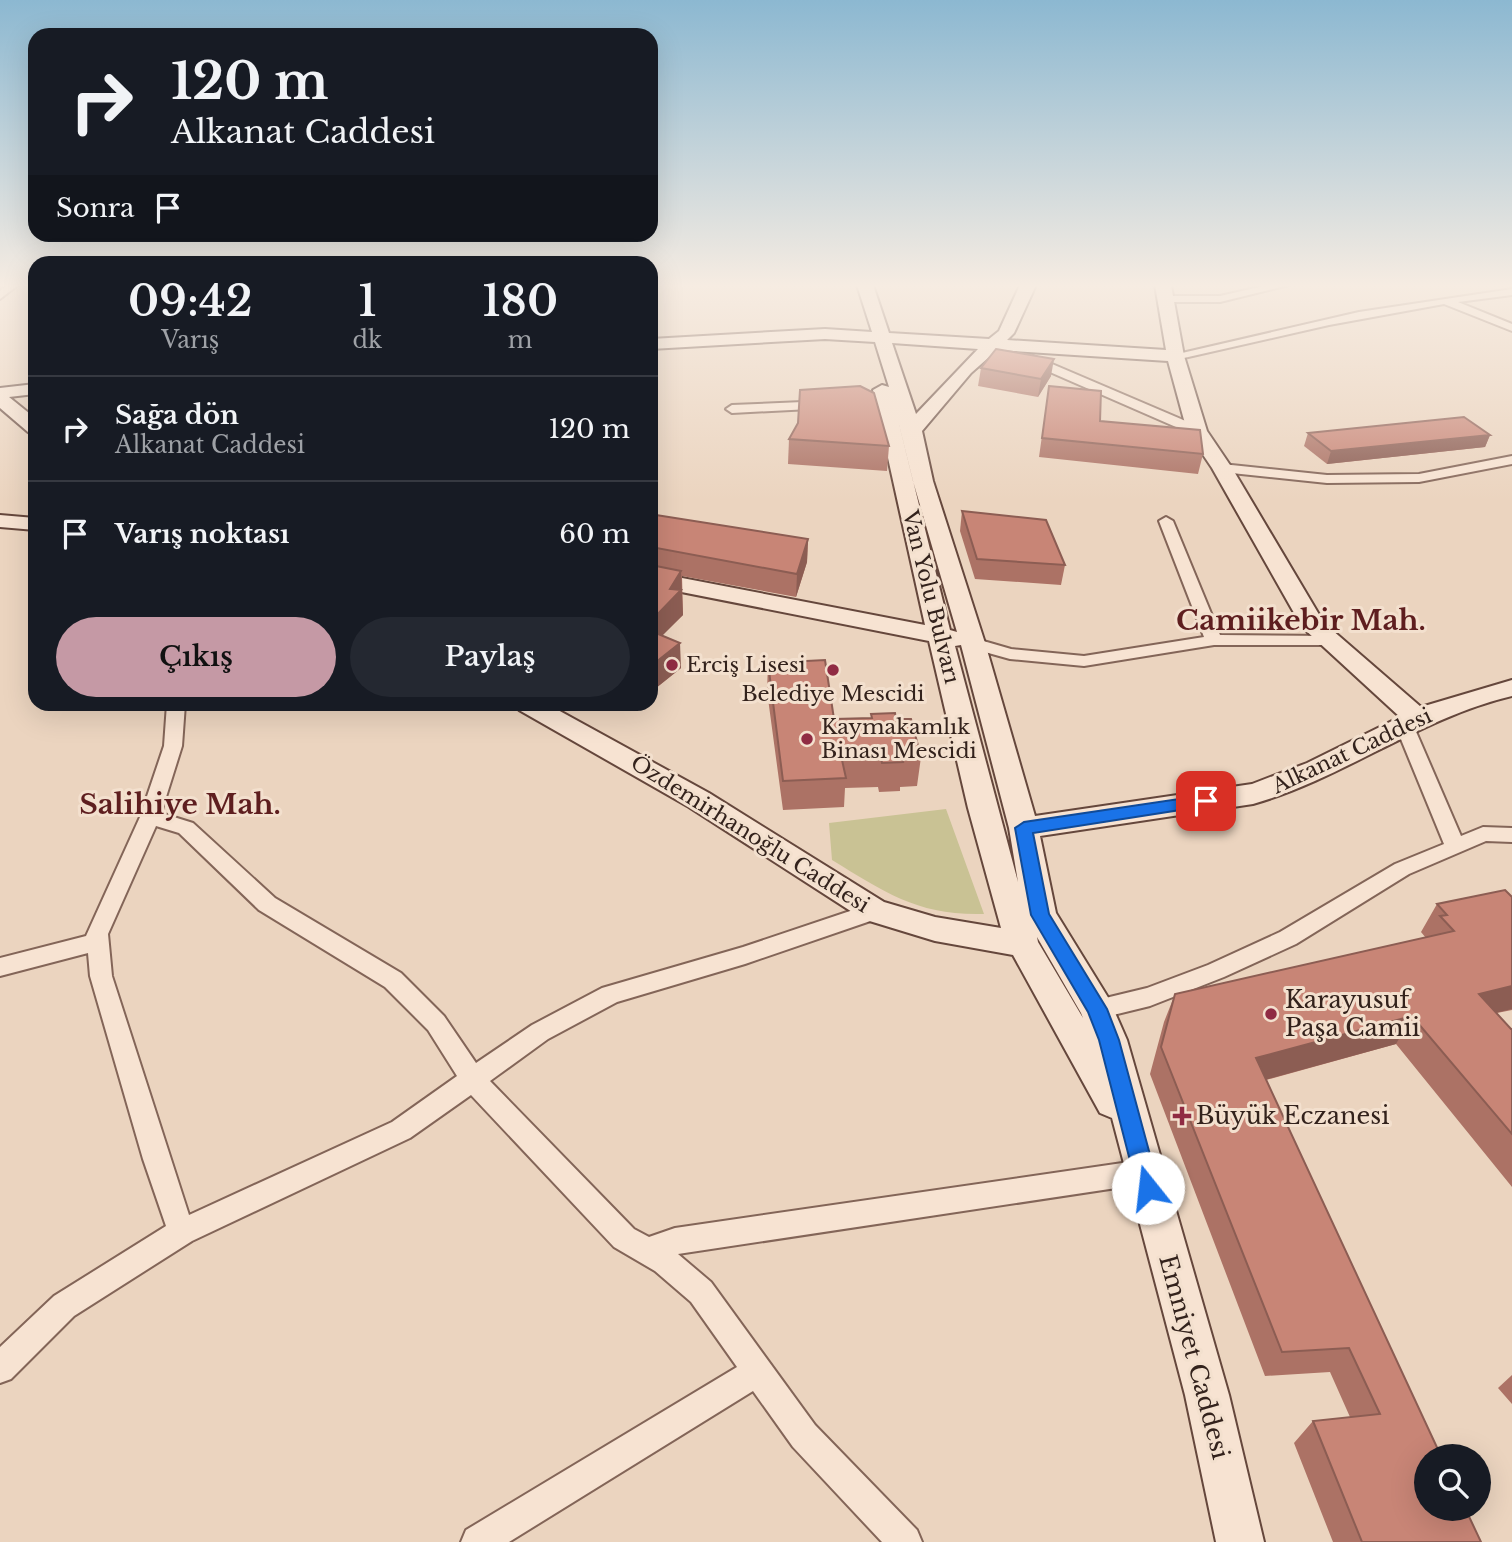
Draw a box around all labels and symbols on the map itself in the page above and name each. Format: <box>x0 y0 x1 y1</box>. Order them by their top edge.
street label: Van Yolu Bulvarı <box>897 507 965 686</box>
district label: Camiikebir Mah. <box>1176 603 1426 638</box>
place label: Erciş Lisesi <box>686 652 806 678</box>
marker: Erciş Lisesi <box>664 657 680 673</box>
marker: Belediye Mescidi <box>825 662 841 678</box>
place label: Belediye Mescidi <box>741 681 925 707</box>
street label: Alkanat Caddesi <box>1267 703 1436 800</box>
place label: Kaymakamlık Binası Mescidi <box>821 714 977 764</box>
marker: Kaymakamlık Binası Mescidi <box>799 731 815 747</box>
street label: Özdemirhanoğlu Caddesi <box>626 750 874 918</box>
pin <box>1176 771 1236 831</box>
district label: Salihiye Mah. <box>79 787 281 822</box>
place label: Karayusuf Paşa Camii <box>1285 985 1420 1042</box>
marker: Karayusuf Paşa Camii <box>1263 1006 1279 1022</box>
place label: Büyük Eczanesi <box>1196 1101 1389 1130</box>
marker: Büyük Eczanesi <box>1174 1108 1190 1124</box>
position arrow <box>1111 1151 1185 1225</box>
street label: Emniyet Caddesi <box>1153 1252 1236 1462</box>

